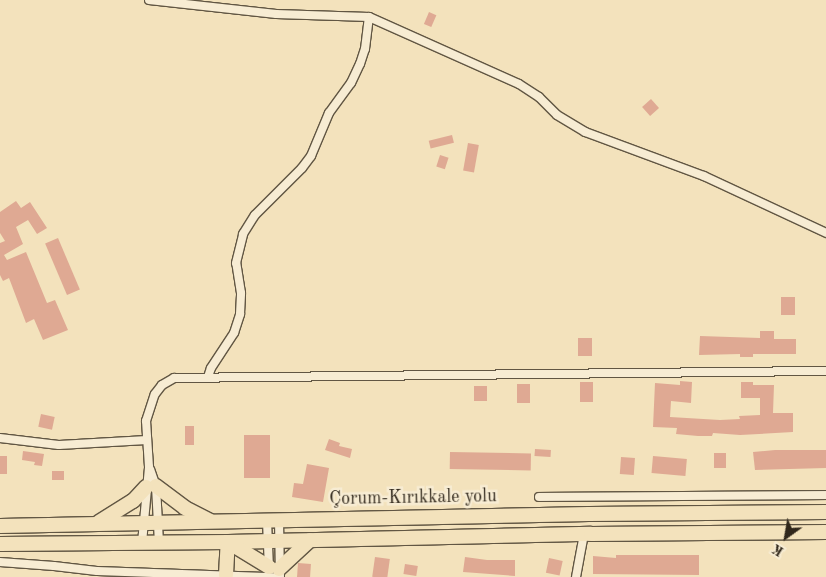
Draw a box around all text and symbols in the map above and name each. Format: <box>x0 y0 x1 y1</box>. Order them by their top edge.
street label: Çorum-Kırıkkale yolu <box>329 486 497 510</box>
north arrow <box>761 512 811 562</box>
text: K <box>770 541 786 559</box>

